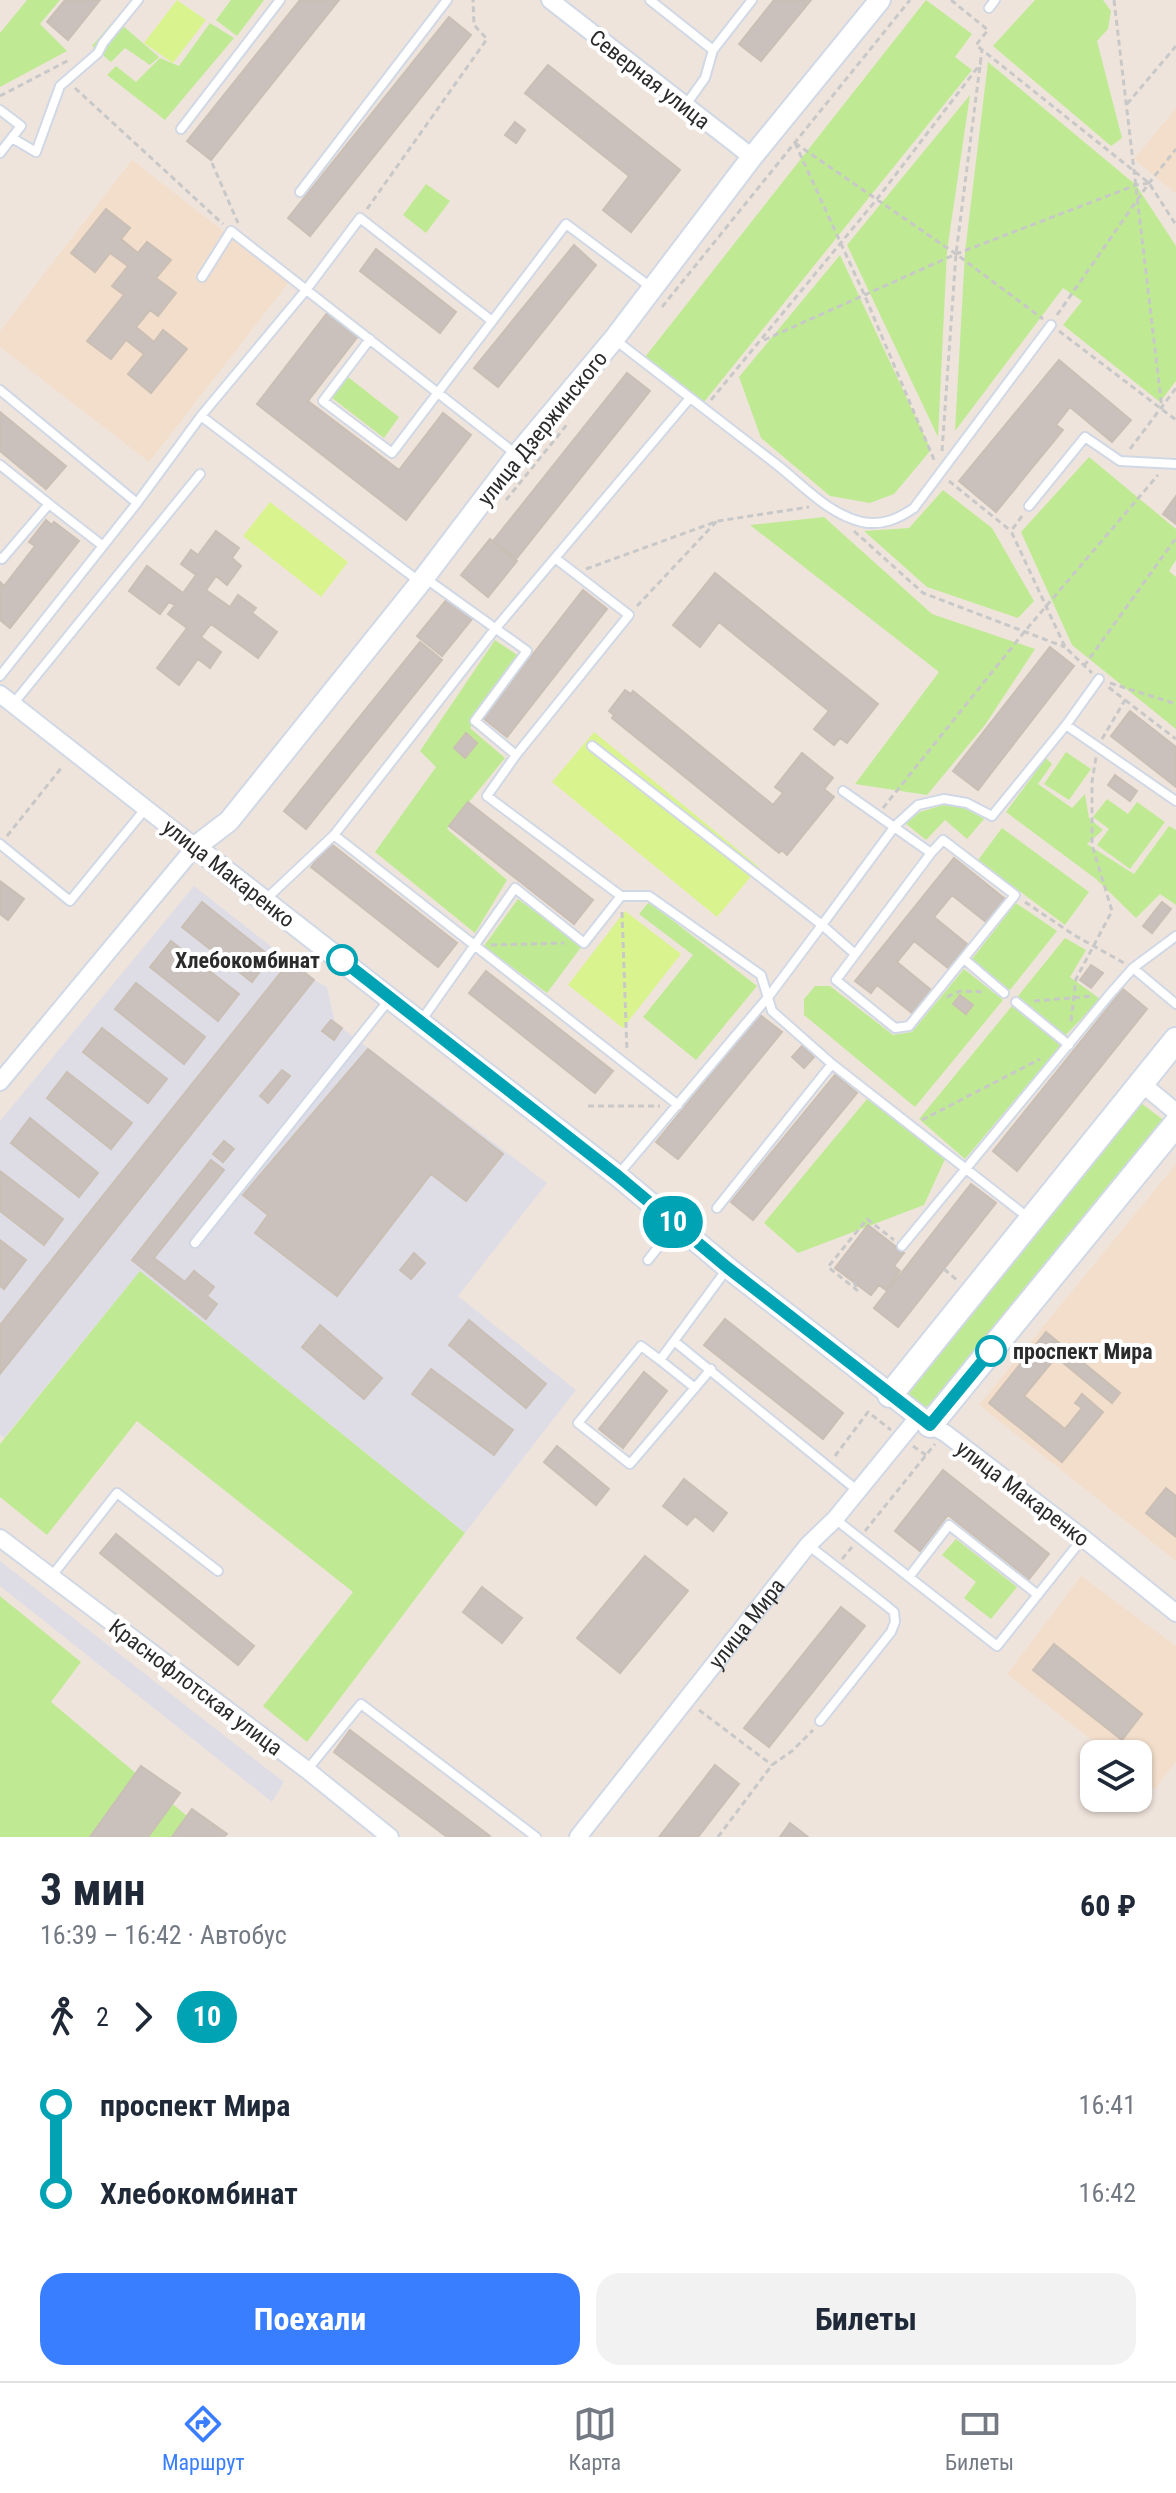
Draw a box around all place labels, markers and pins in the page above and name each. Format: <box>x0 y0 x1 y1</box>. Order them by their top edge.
marker: Хлебокомбинат <box>327 945 357 975</box>
place label: Хлебокомбинат <box>175 948 320 973</box>
marker: проспект Мира <box>976 1336 1006 1366</box>
place label: проспект Мира <box>1013 1339 1153 1364</box>

